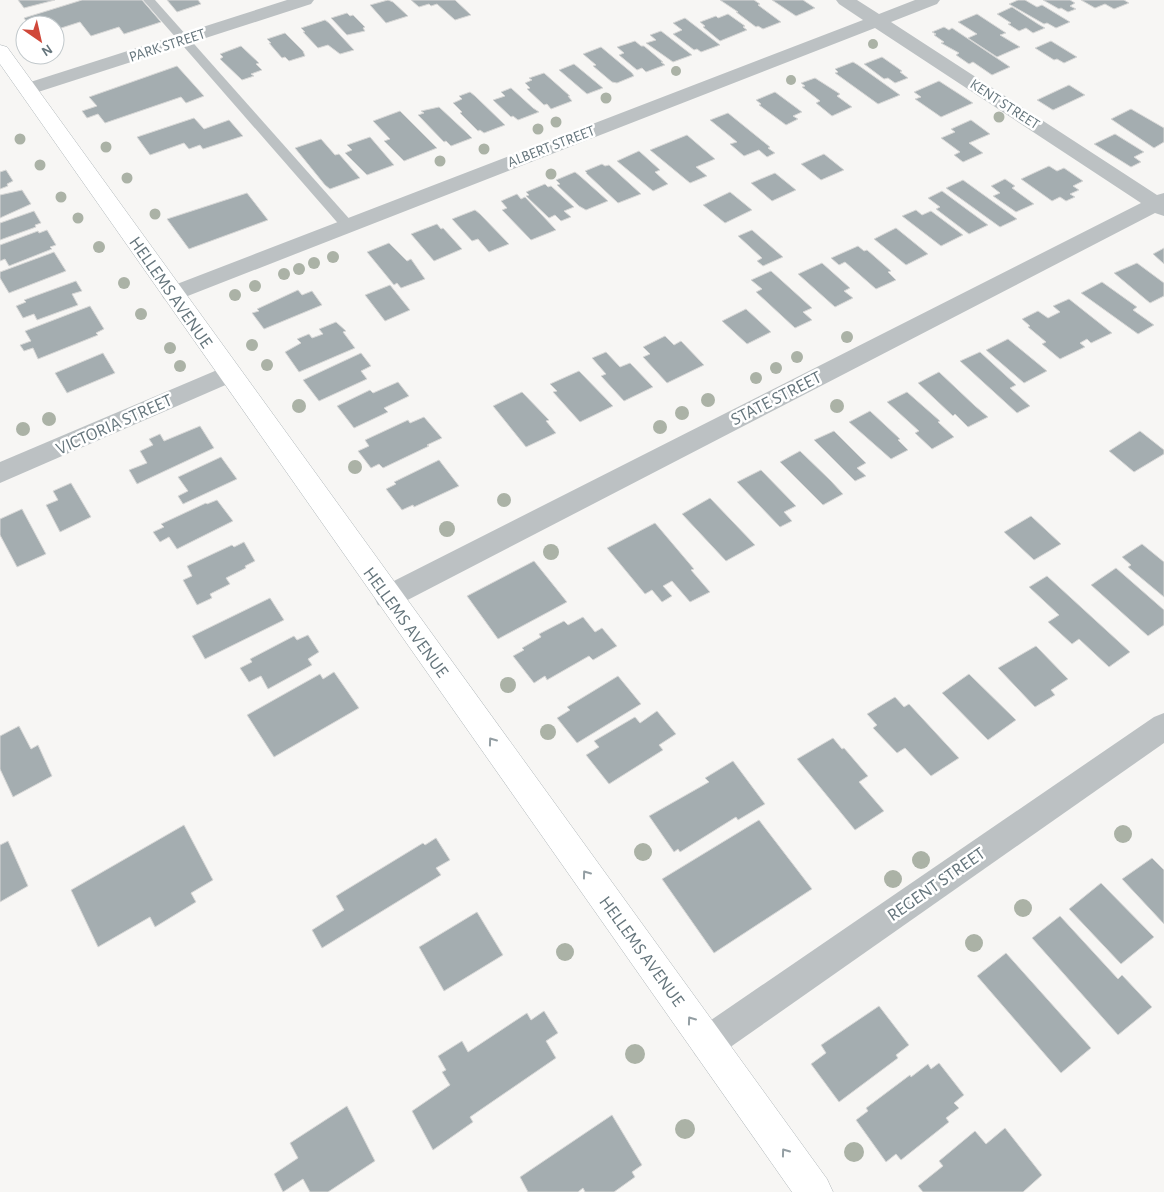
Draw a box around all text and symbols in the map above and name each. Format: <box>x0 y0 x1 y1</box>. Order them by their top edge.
north arrow <box>15 15 65 65</box>
street label: PARK STREET <box>127 26 208 65</box>
text: N <box>39 41 55 58</box>
street label: KENT STREET <box>967 76 1043 133</box>
street label: ALBERT STREET <box>505 123 597 170</box>
street label: HELLEMS AVENUE <box>125 234 215 352</box>
street label: STATE STREET <box>728 368 825 429</box>
street label: VICTORIA STREET <box>54 391 175 459</box>
street label: HELLEMS AVENUE <box>359 564 451 681</box>
one-way arrow <box>489 738 498 747</box>
street label: REGENT STREET <box>884 844 989 925</box>
one-way arrow <box>583 870 592 880</box>
street label: HELLEMS AVENUE <box>595 893 687 1010</box>
one-way arrow <box>688 1016 697 1026</box>
one-way arrow <box>783 1149 791 1158</box>

